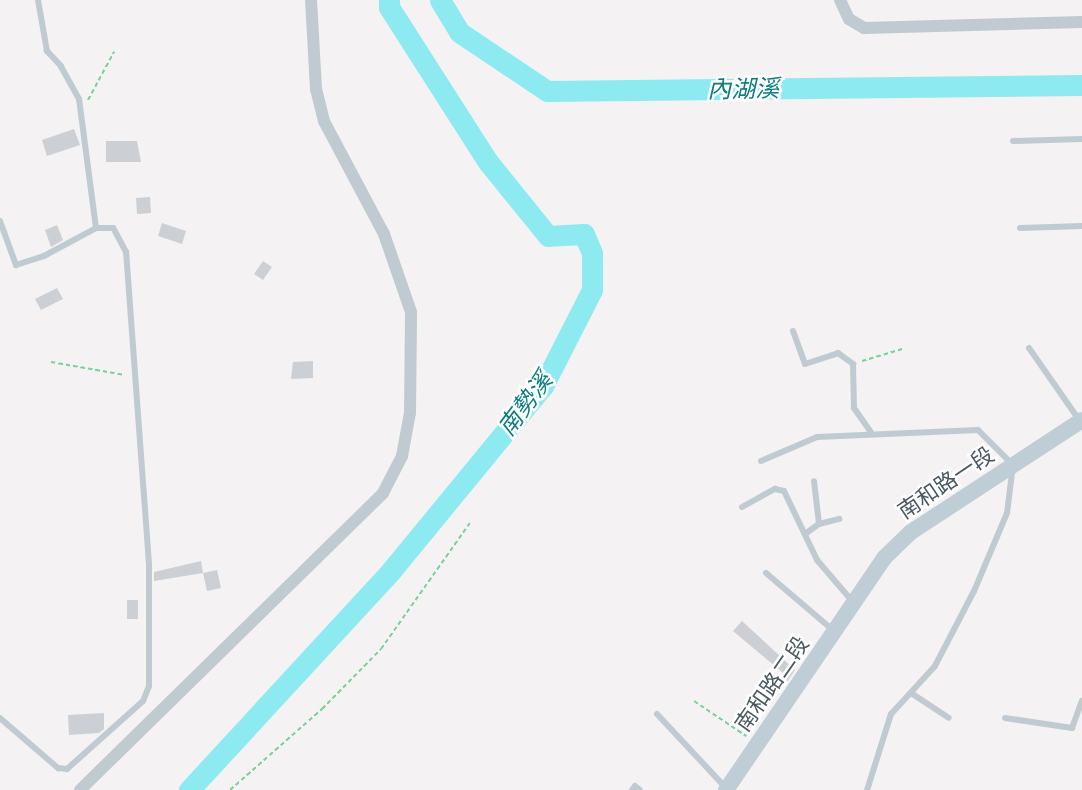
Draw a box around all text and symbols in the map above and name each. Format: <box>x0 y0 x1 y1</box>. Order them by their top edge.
water label: 內湖溪 <box>707 74 779 104</box>
water label: 南勢溪 <box>492 367 558 441</box>
street label: 南和路一段 <box>893 441 999 525</box>
street label: 南和路二段 <box>730 631 814 737</box>

